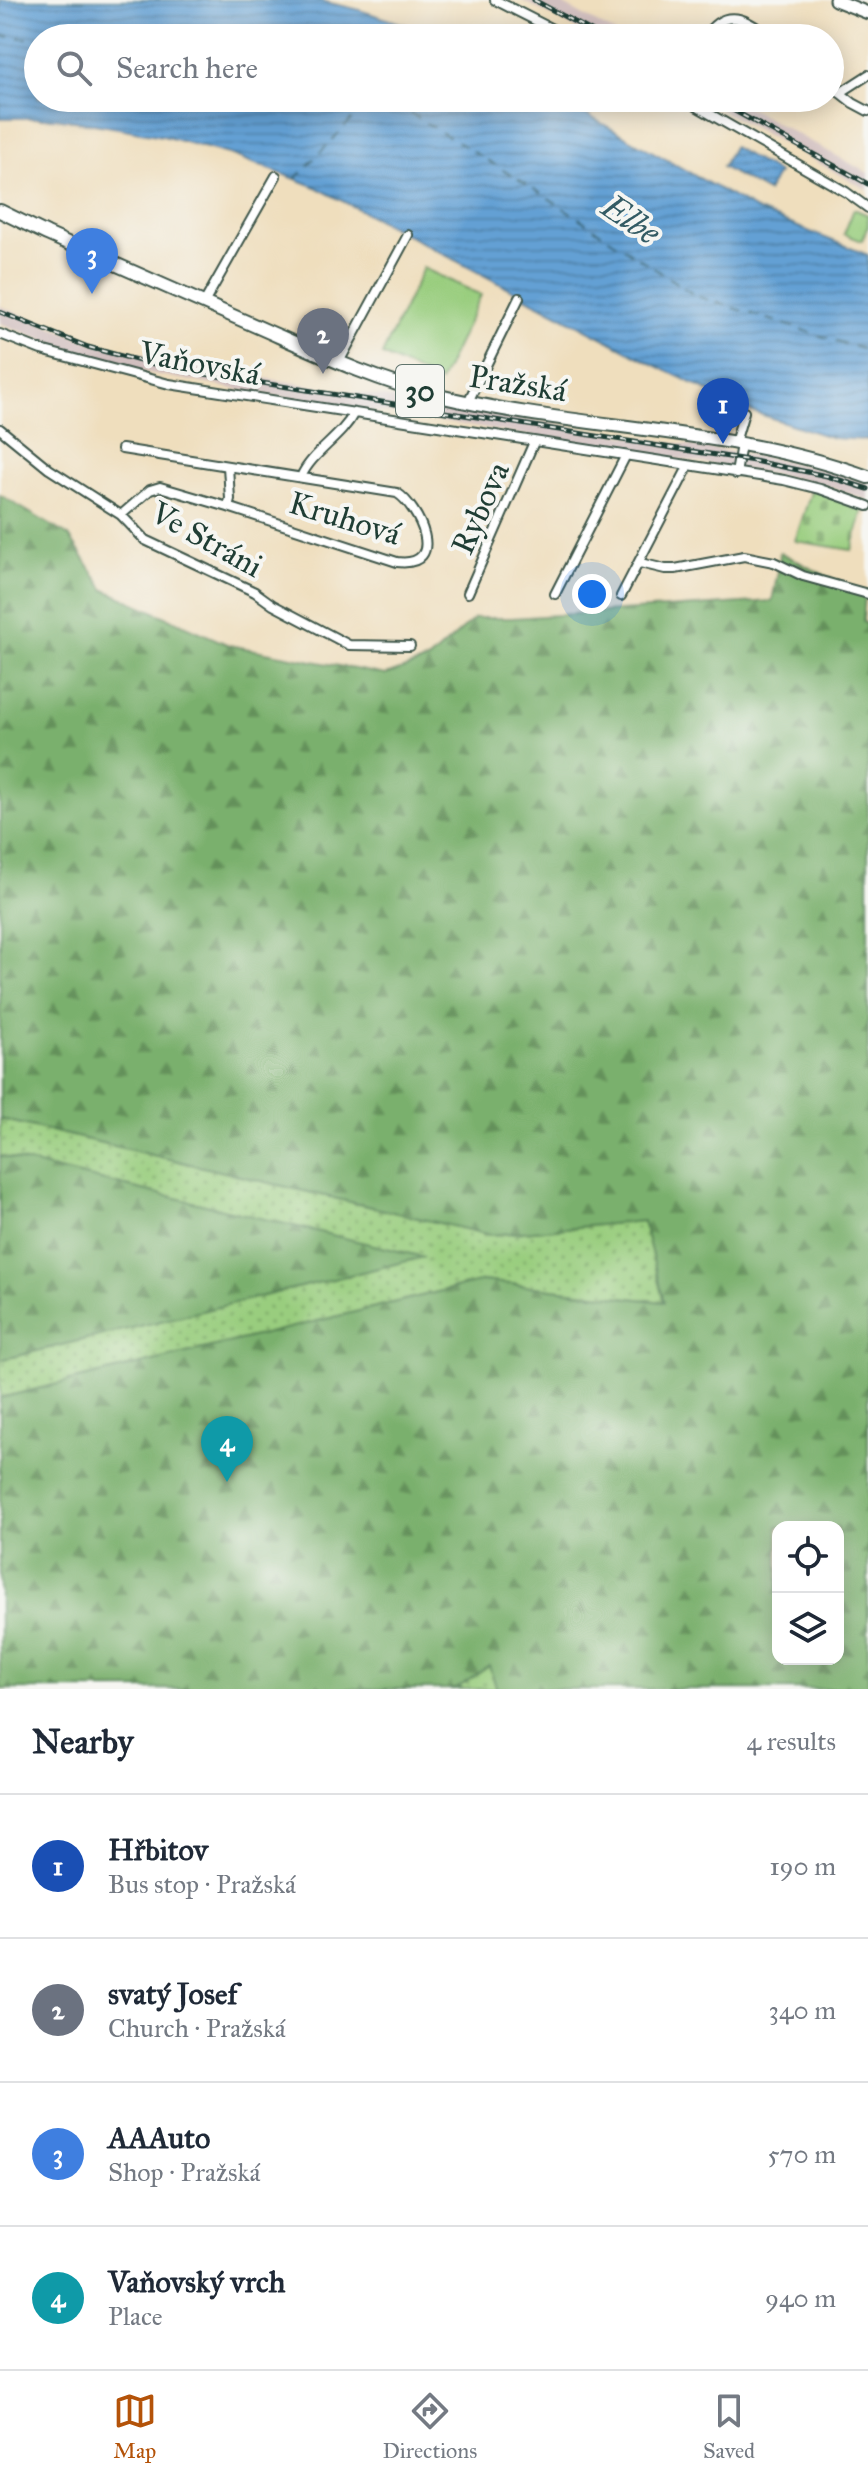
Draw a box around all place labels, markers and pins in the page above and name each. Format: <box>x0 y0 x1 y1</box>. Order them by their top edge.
pin: 3 <box>66 228 118 294</box>
pin: 2 <box>297 308 349 374</box>
pin: 1 <box>697 378 749 444</box>
pin: 4 <box>201 1416 253 1482</box>

